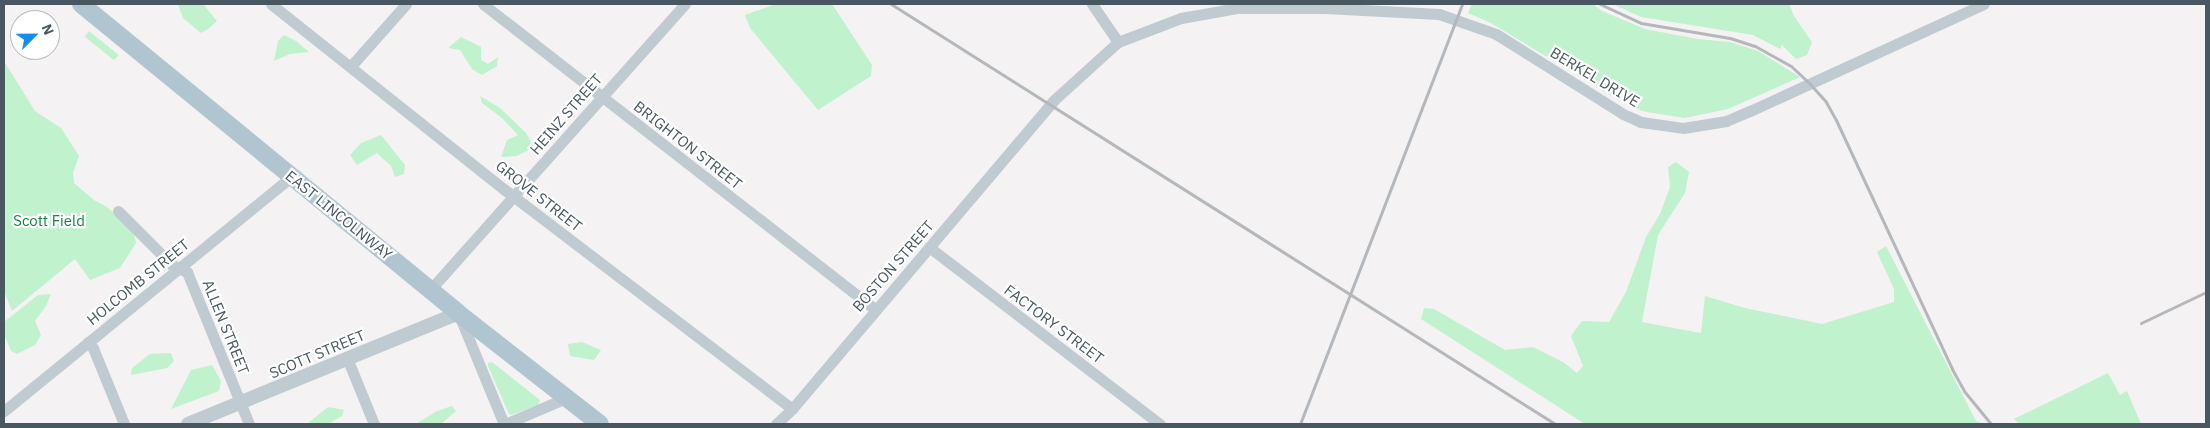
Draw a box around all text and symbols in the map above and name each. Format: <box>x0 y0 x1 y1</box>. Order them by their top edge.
north arrow <box>10 10 60 60</box>
text: N <box>38 21 58 38</box>
street label: BERKEL DRIVE <box>1547 43 1643 111</box>
street label: HEINZ STREET <box>526 70 606 158</box>
street label: BRIGHTON STREET <box>630 97 746 193</box>
street label: GROVE STREET <box>492 157 586 235</box>
street label: EAST LINCOLNWAY <box>282 166 396 264</box>
park label: Scott Field <box>13 212 85 230</box>
street label: BOSTON STREET <box>849 217 937 315</box>
street label: HOLCOMB STREET <box>83 235 193 329</box>
street label: ALLEN STREET <box>199 277 253 377</box>
street label: FACTORY STREET <box>1001 281 1107 367</box>
street label: SCOTT STREET <box>267 326 367 382</box>

